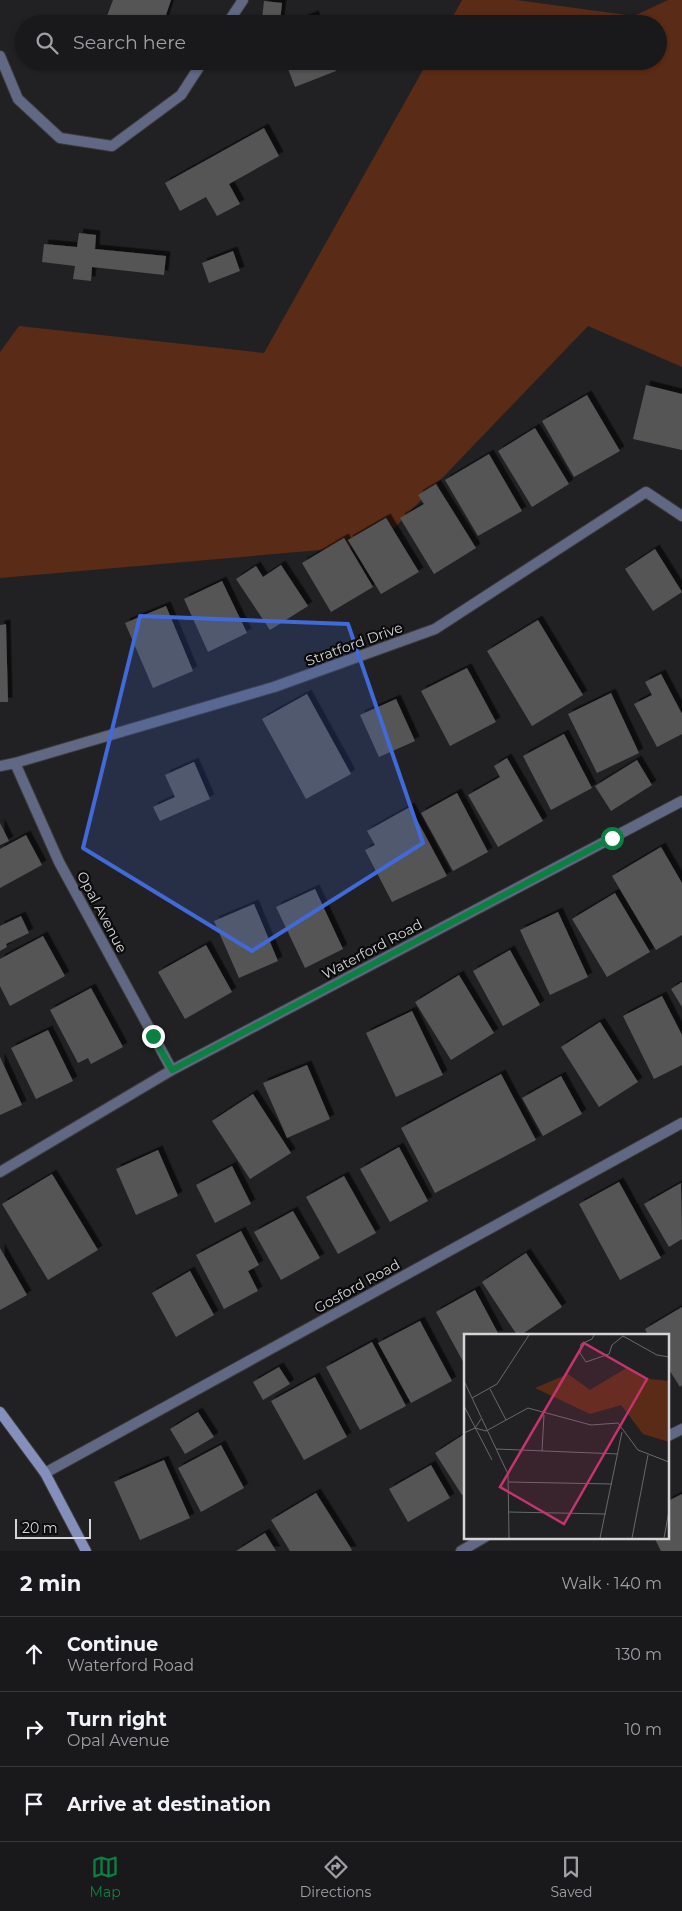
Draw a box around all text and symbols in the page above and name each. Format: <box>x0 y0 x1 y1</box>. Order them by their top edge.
search box <box>15 15 667 70</box>
icon: search <box>33 29 61 57</box>
text: Search here <box>73 31 186 54</box>
street label: Stratford Drive <box>303 618 405 670</box>
route start <box>601 827 624 850</box>
street label: Opal Avenue <box>73 868 131 956</box>
street label: Waterford Road <box>319 915 425 983</box>
route end <box>142 1025 165 1048</box>
street label: Gosford Road <box>311 1255 403 1317</box>
inset map <box>464 1334 670 1538</box>
scale bar <box>15 1516 91 1539</box>
text: 20 m <box>22 1519 58 1537</box>
text: 2 min <box>20 1571 81 1596</box>
text: Walk · 140 m <box>561 1574 662 1593</box>
text: Continue <box>67 1633 158 1656</box>
icon: ahead <box>20 1640 48 1668</box>
text: 130 m <box>615 1645 662 1664</box>
text: Waterford Road <box>67 1656 194 1675</box>
text: Turn right <box>67 1708 167 1731</box>
icon: right <box>20 1715 48 1743</box>
text: 10 m <box>624 1720 662 1739</box>
text: Opal Avenue <box>67 1731 170 1750</box>
icon: arrive <box>20 1790 48 1818</box>
text: Arrive at destination <box>67 1793 271 1816</box>
tab: Map <box>90 1853 121 1901</box>
tab: Directions <box>300 1853 371 1901</box>
tab: Saved <box>550 1853 592 1901</box>

